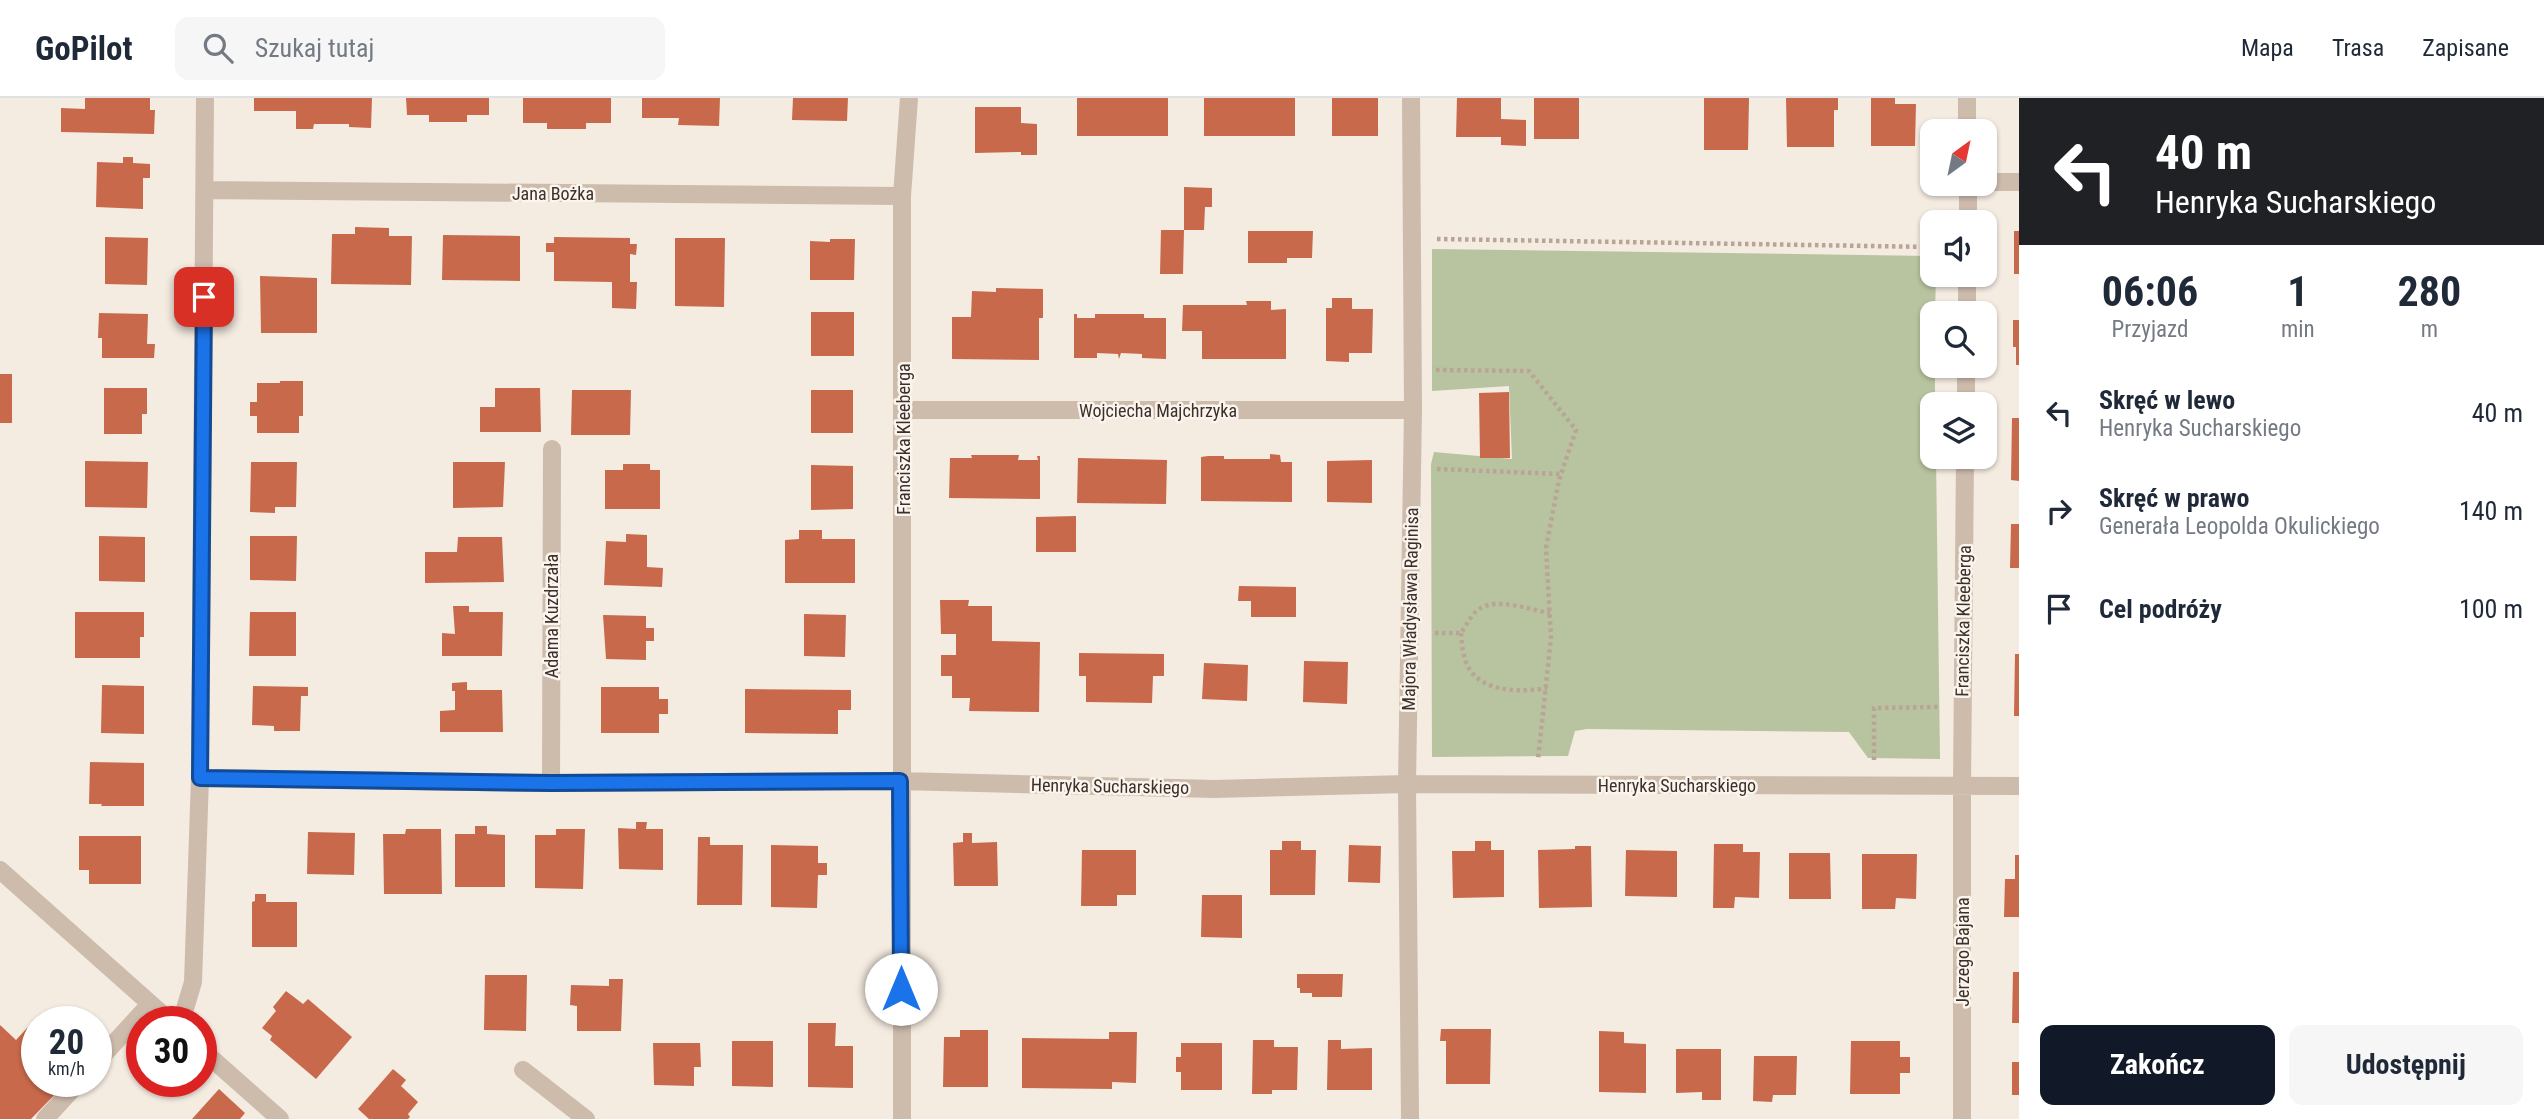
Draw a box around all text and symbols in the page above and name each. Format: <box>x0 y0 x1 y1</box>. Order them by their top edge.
search box <box>175 17 665 80</box>
text: GoPilot <box>35 29 133 68</box>
icon: search <box>199 29 237 67</box>
text: Szukaj tutaj <box>255 33 374 63</box>
text: Mapa <box>2241 34 2294 62</box>
text: Trasa <box>2332 34 2384 62</box>
text: Zapisane <box>2422 34 2509 62</box>
north arrow <box>1920 119 1997 196</box>
map controls <box>1920 119 1997 469</box>
text: 40 m <box>2155 124 2252 181</box>
icon: left <box>2040 126 2131 217</box>
street label: Jana Bożka <box>512 183 594 204</box>
text: Henryka Sucharskiego <box>2155 183 2436 221</box>
button: sound <box>1920 210 1997 287</box>
pin <box>174 267 234 327</box>
text: 06:06 <box>2102 267 2198 316</box>
text: 1 <box>2287 267 2308 316</box>
text: 280 <box>2397 267 2461 316</box>
icon: arrive <box>185 278 223 316</box>
button: search <box>1920 301 1997 378</box>
text: Przyjazd <box>2112 316 2188 343</box>
text: min <box>2281 316 2315 343</box>
text: m <box>2421 316 2438 343</box>
street label: Franciszka Kleeberga <box>893 363 914 515</box>
text: Skręć w lewo <box>2099 385 2235 415</box>
button: layers <box>1920 392 1997 469</box>
icon: left <box>2040 394 2078 432</box>
text: 40 m <box>2472 398 2523 428</box>
street label: Wojciecha Majchrzyka <box>1079 400 1237 421</box>
text: Henryka Sucharskiego <box>2099 415 2301 442</box>
text: Skręć w prawo <box>2099 483 2249 513</box>
icon: right <box>2040 492 2078 530</box>
text: 140 m <box>2459 496 2523 526</box>
street label: Majora Władysława Raginisa <box>1398 507 1422 711</box>
text: Generała Leopolda Okulickiego <box>2099 513 2380 540</box>
street label: Franciszka Kleeberga <box>1951 545 1975 697</box>
street label: Adama Kuzdrzała <box>541 554 562 678</box>
icon: arrive <box>2040 590 2078 628</box>
text: Cel podróży <box>2099 594 2222 624</box>
text: 100 m <box>2459 594 2523 624</box>
street label: Henryka Sucharskiego <box>1031 774 1189 798</box>
street label: Henryka Sucharskiego <box>1598 775 1756 796</box>
street label: Jerzego Bajana <box>1952 897 1973 1007</box>
position arrow <box>864 952 938 1026</box>
speed limit sign: 30 <box>126 1006 217 1097</box>
text: 20 <box>49 1022 84 1063</box>
button: Zakończ <box>2040 1025 2275 1105</box>
button: Udostępnij <box>2289 1025 2523 1105</box>
text: km/h <box>48 1058 85 1079</box>

